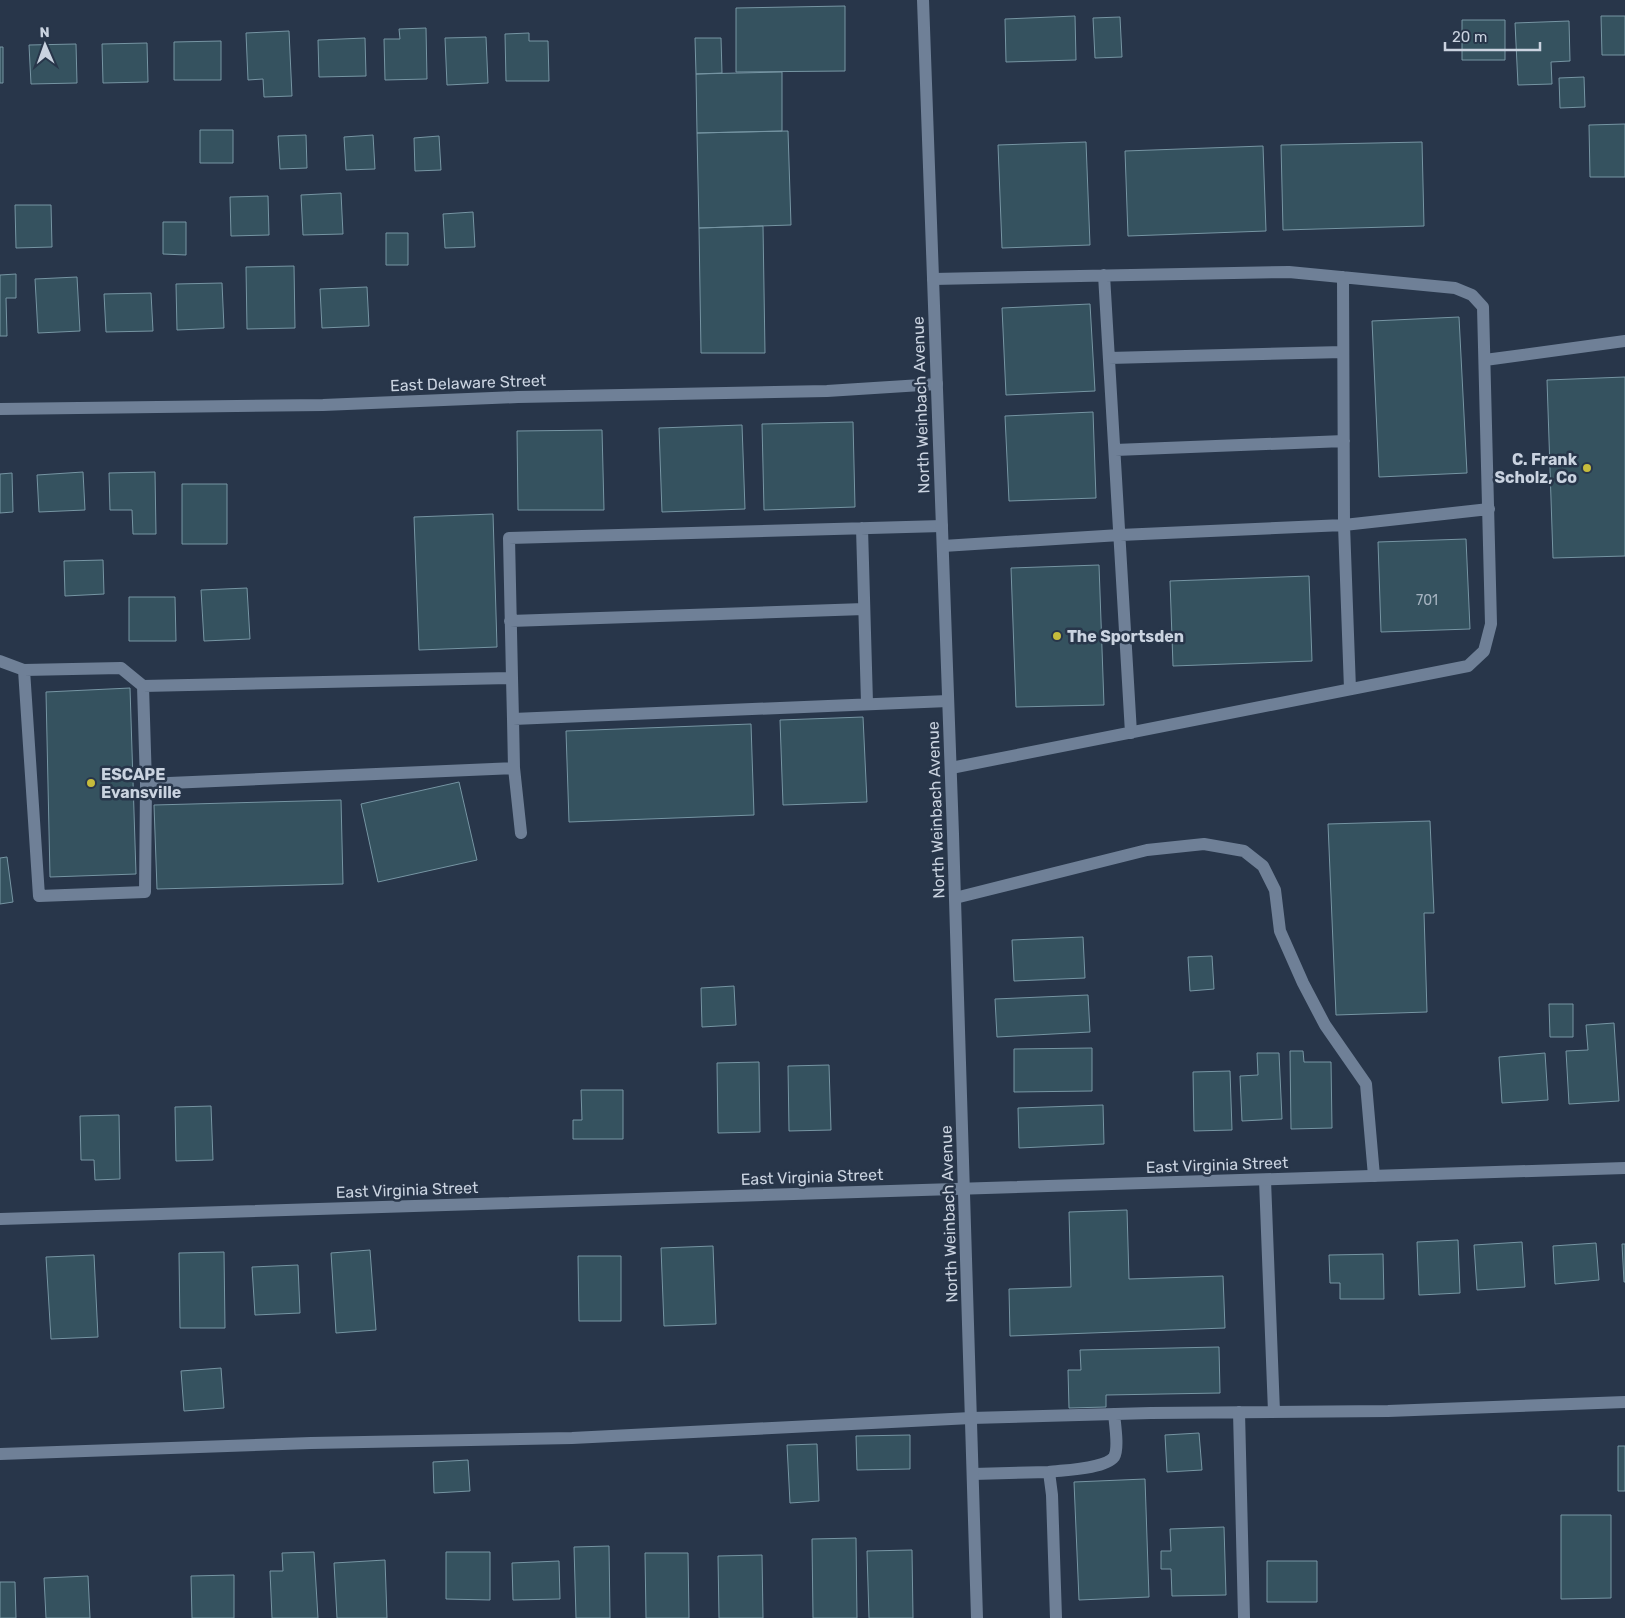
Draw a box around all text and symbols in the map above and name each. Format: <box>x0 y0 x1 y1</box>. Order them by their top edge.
north arrow <box>20 20 70 70</box>
scale bar <box>1445 20 1540 52</box>
text: N <box>39 24 50 41</box>
text: 20 m <box>1452 28 1487 46</box>
street label: North Weinbach Avenue <box>908 316 934 494</box>
street label: East Delaware Street <box>390 371 546 395</box>
place label: C. Frank Scholz, Co <box>1494 450 1578 487</box>
marker: C. Frank Scholz, Co <box>1581 462 1593 474</box>
house number: 701 <box>1416 592 1438 609</box>
place label: The Sportsden <box>1067 627 1184 646</box>
marker: The Sportsden <box>1051 630 1063 642</box>
street label: North Weinbach Avenue <box>923 721 949 899</box>
place label: ESCAPE Evansville <box>101 765 181 802</box>
marker: ESCAPE Evansville <box>85 777 97 789</box>
street label: North Weinbach Avenue <box>936 1125 962 1303</box>
street label: East Virginia Street <box>1145 1153 1289 1177</box>
street label: East Virginia Street <box>740 1165 884 1189</box>
street label: East Virginia Street <box>335 1178 479 1202</box>

